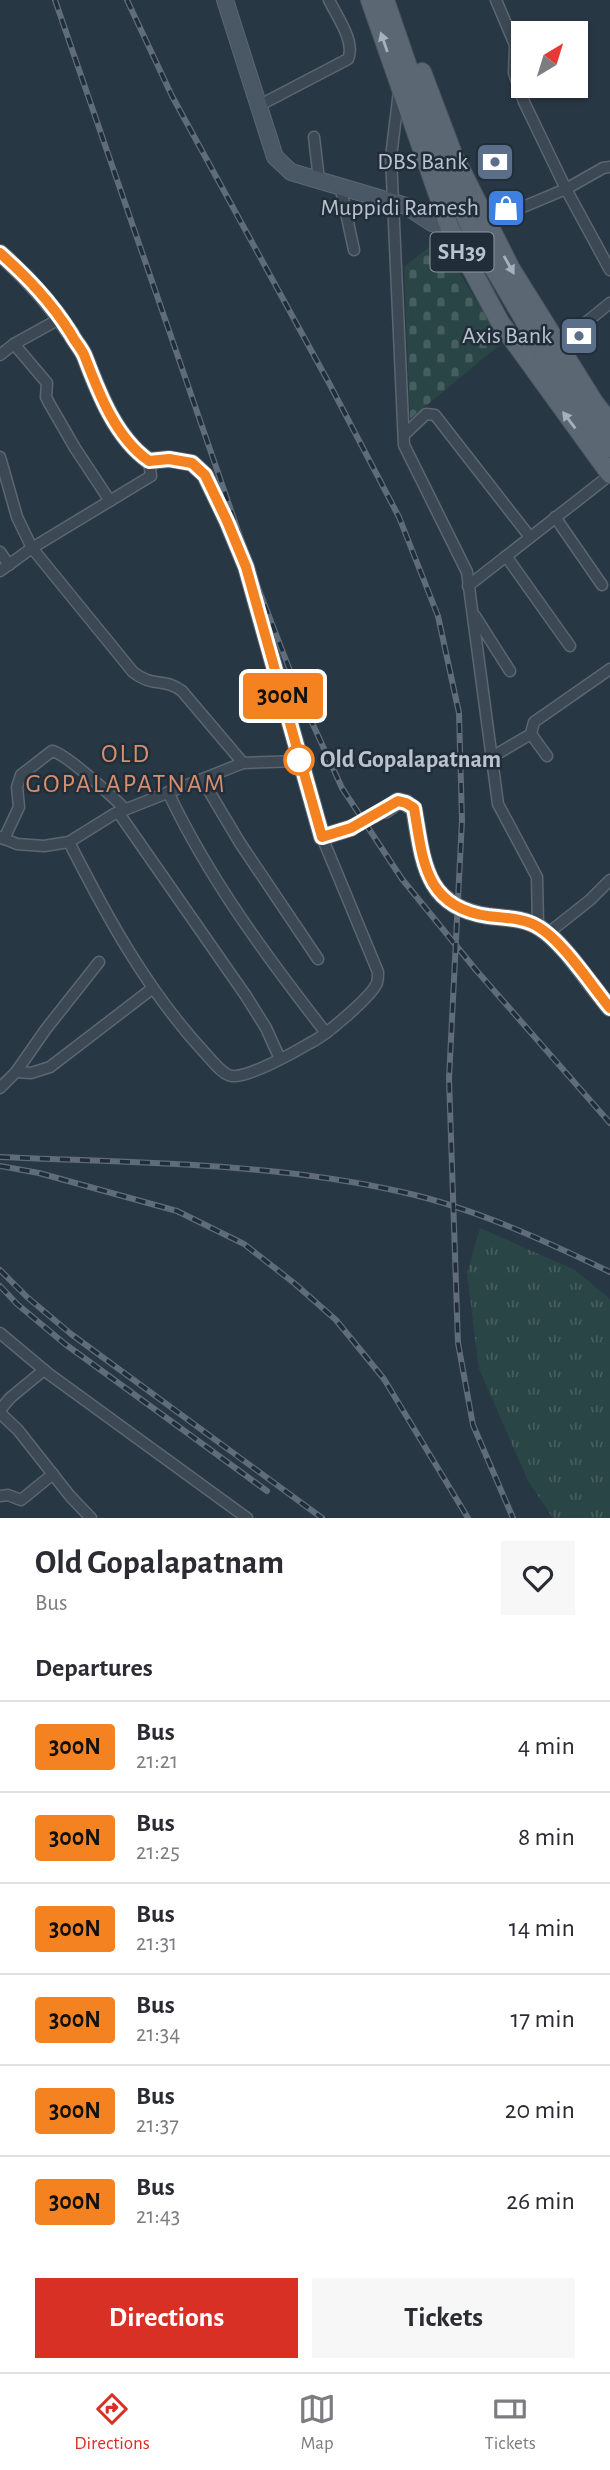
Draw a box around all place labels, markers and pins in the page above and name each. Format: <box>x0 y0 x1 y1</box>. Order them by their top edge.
bank icon: DBS Bank <box>474 141 516 183</box>
place label: DBS Bank <box>377 150 468 174</box>
shop icon: Muppidi Ramesh <box>485 187 527 229</box>
place label: Muppidi Ramesh <box>321 196 479 220</box>
bank icon: Axis Bank <box>558 315 600 357</box>
place label: Axis Bank <box>462 324 552 348</box>
marker: Old Gopalapatnam <box>284 745 314 775</box>
place label: Old Gopalapatnam <box>320 748 501 772</box>

